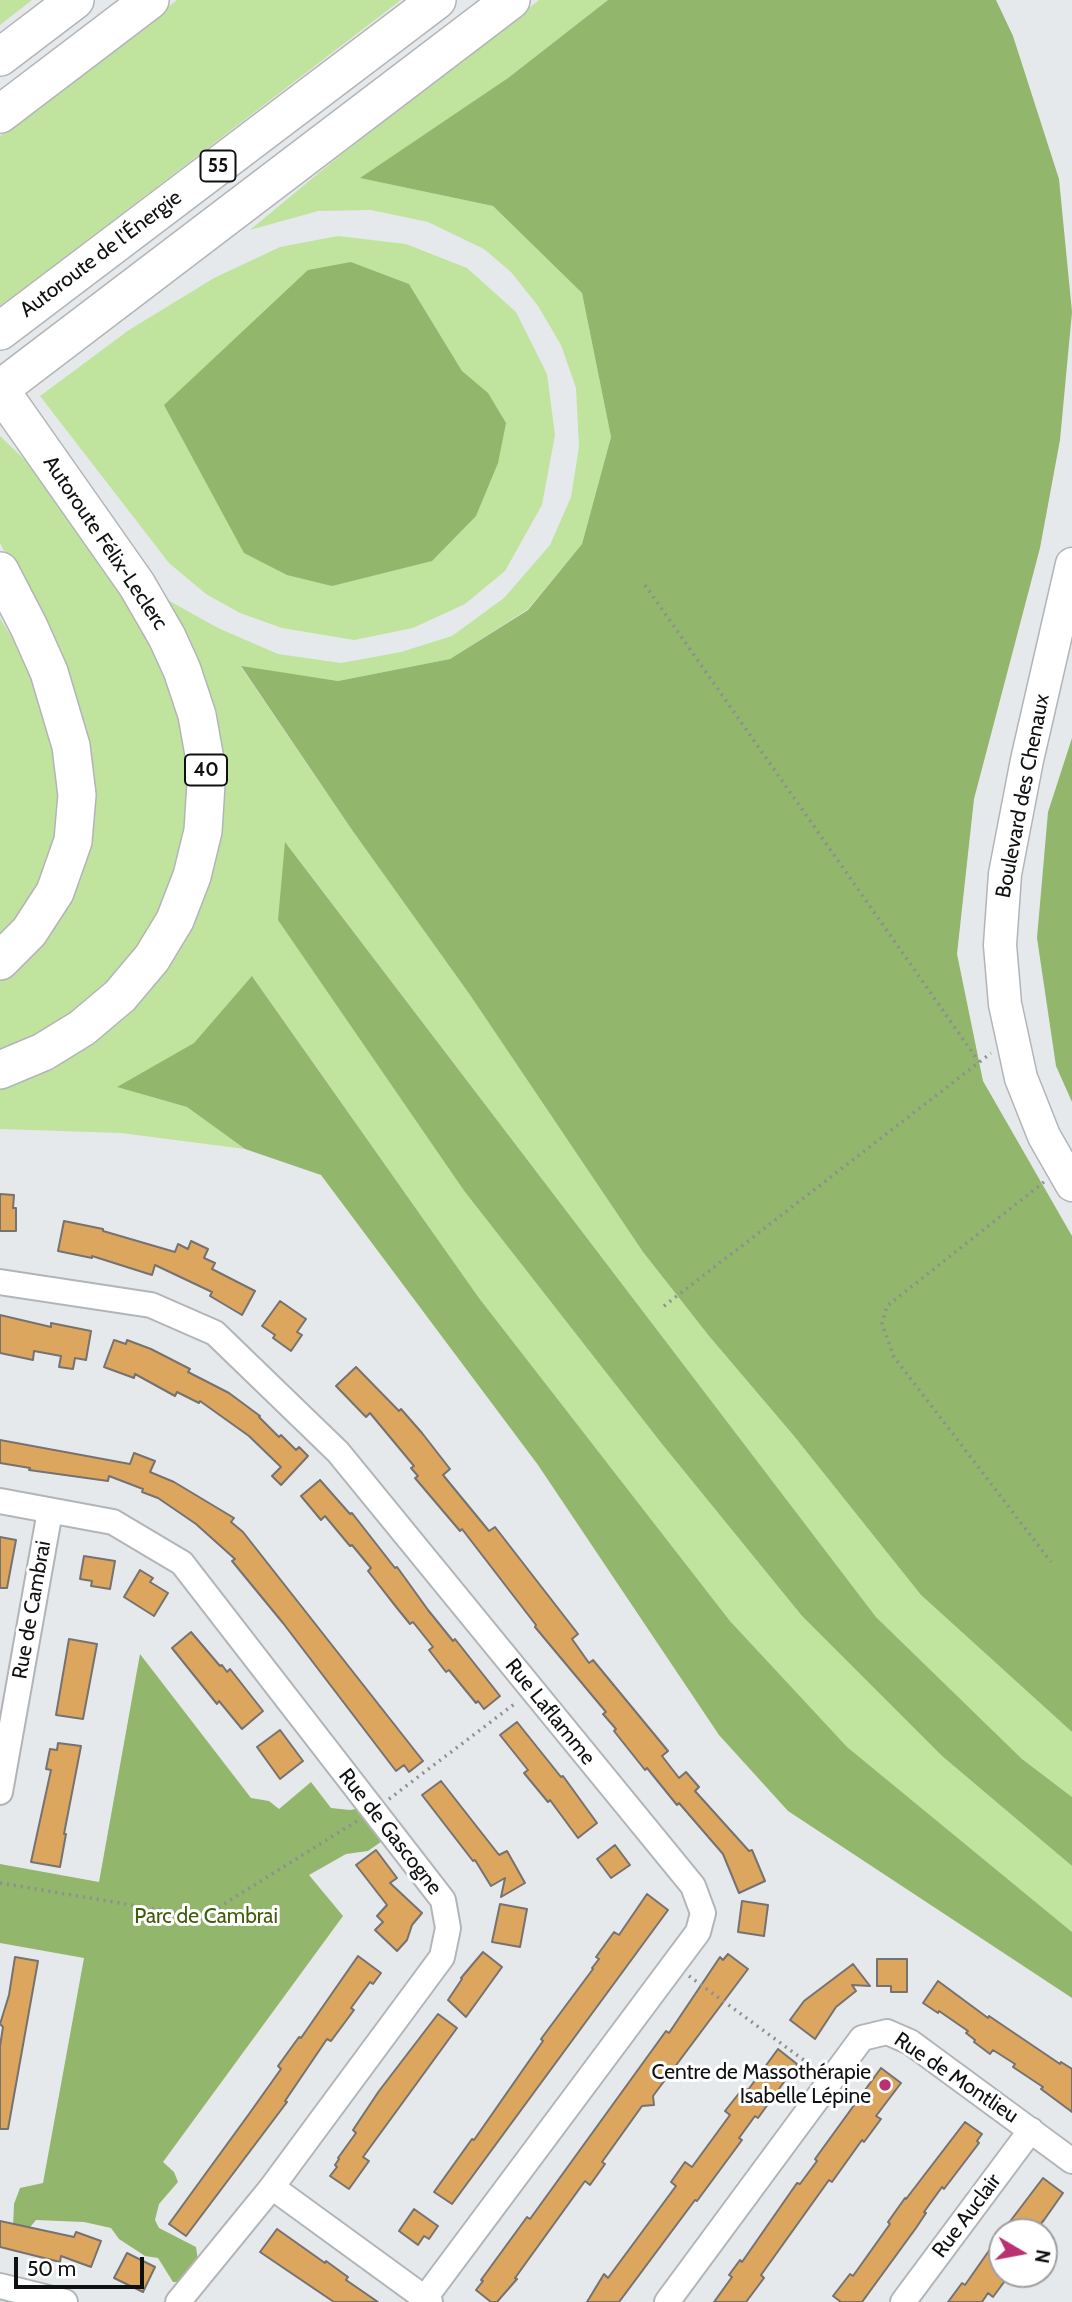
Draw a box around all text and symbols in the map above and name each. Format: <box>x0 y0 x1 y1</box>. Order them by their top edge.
road number: 55 <box>200 150 235 182</box>
street label: Autoroute de l'Énergie <box>15 185 187 323</box>
street label: Autoroute Félix-Leclerc <box>37 451 173 635</box>
street label: Boulevard des Chenaux <box>991 692 1055 900</box>
road number: 40 <box>185 754 227 786</box>
street label: Rue de Cambrai <box>7 1539 57 1681</box>
street label: Rue Laflamme <box>500 1654 600 1770</box>
street label: Rue de Gascogne <box>333 1764 447 1900</box>
park label: Parc de Cambrai <box>134 1904 278 1930</box>
street label: Rue de Montlieu <box>889 2027 1023 2129</box>
place label: Centre de Massothérapie Isabelle Lépine <box>652 2060 871 2110</box>
marker: Centre de Massothérapie Isabelle Lépine <box>877 2077 893 2093</box>
street label: Rue Auclair <box>927 2169 1007 2263</box>
north arrow <box>988 2218 1058 2288</box>
scale bar <box>18 2242 147 2286</box>
text: N <box>1030 2248 1055 2265</box>
text: 50 m <box>27 2256 76 2281</box>

